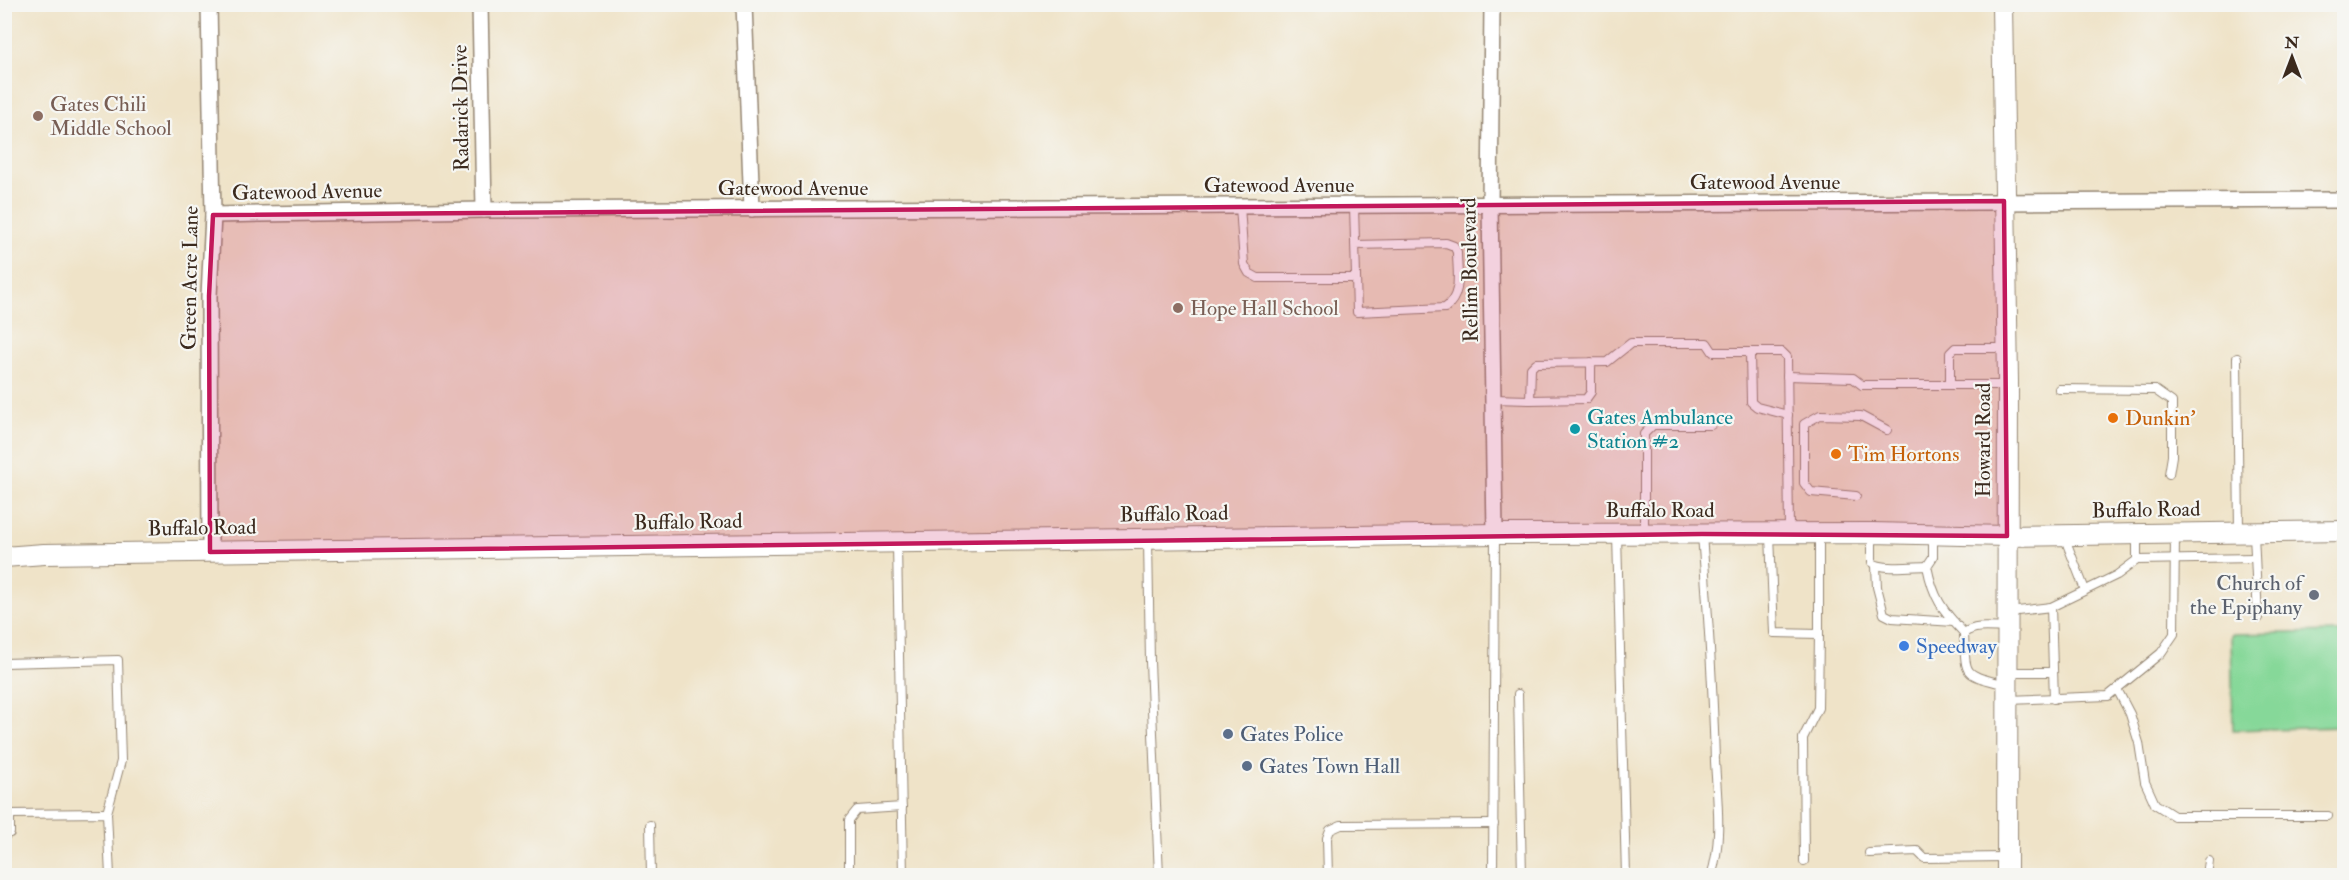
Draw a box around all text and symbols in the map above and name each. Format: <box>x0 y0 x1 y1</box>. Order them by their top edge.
north arrow <box>2262 27 2322 87</box>
text: N <box>2284 33 2300 53</box>
street label: Radarick Drive <box>446 44 476 172</box>
place label: Gates Chili Middle School <box>50 91 172 142</box>
marker: Gates Chili Middle School <box>31 109 45 123</box>
street label: Gatewood Avenue <box>1690 169 1840 196</box>
street label: Gatewood Avenue <box>1204 172 1354 199</box>
street label: Gatewood Avenue <box>718 175 868 202</box>
street label: Gatewood Avenue <box>232 177 383 207</box>
street label: Rellim Boulevard <box>1455 197 1485 343</box>
street label: Green Acre Lane <box>175 205 205 350</box>
place label: Hope Hall School <box>1190 295 1339 322</box>
marker: Hope Hall School <box>1171 301 1185 315</box>
street label: Howard Road <box>1970 382 1997 497</box>
place label: Gates Ambulance Station #2 <box>1587 404 1733 455</box>
place label: Dunkin' <box>2125 405 2196 432</box>
marker: Dunkin' <box>2106 411 2120 425</box>
marker: Gates Ambulance Station #2 <box>1568 422 1582 436</box>
place label: Tim Hortons <box>1848 441 1959 468</box>
marker: Tim Hortons <box>1829 447 1843 461</box>
street label: Buffalo Road <box>2091 496 2201 524</box>
street label: Buffalo Road <box>1606 497 1715 524</box>
street label: Buffalo Road <box>1119 500 1229 528</box>
street label: Buffalo Road <box>633 508 743 536</box>
street label: Buffalo Road <box>147 514 257 542</box>
place label: Church of the Epiphany <box>2190 570 2305 621</box>
marker: Church of the Epiphany <box>2307 588 2321 602</box>
place label: Speedway <box>1916 633 1997 660</box>
marker: Speedway <box>1897 639 1911 653</box>
place label: Gates Police <box>1240 721 1344 748</box>
marker: Gates Police <box>1221 727 1235 741</box>
place label: Gates Town Hall <box>1259 753 1401 780</box>
marker: Gates Town Hall <box>1240 759 1254 773</box>

